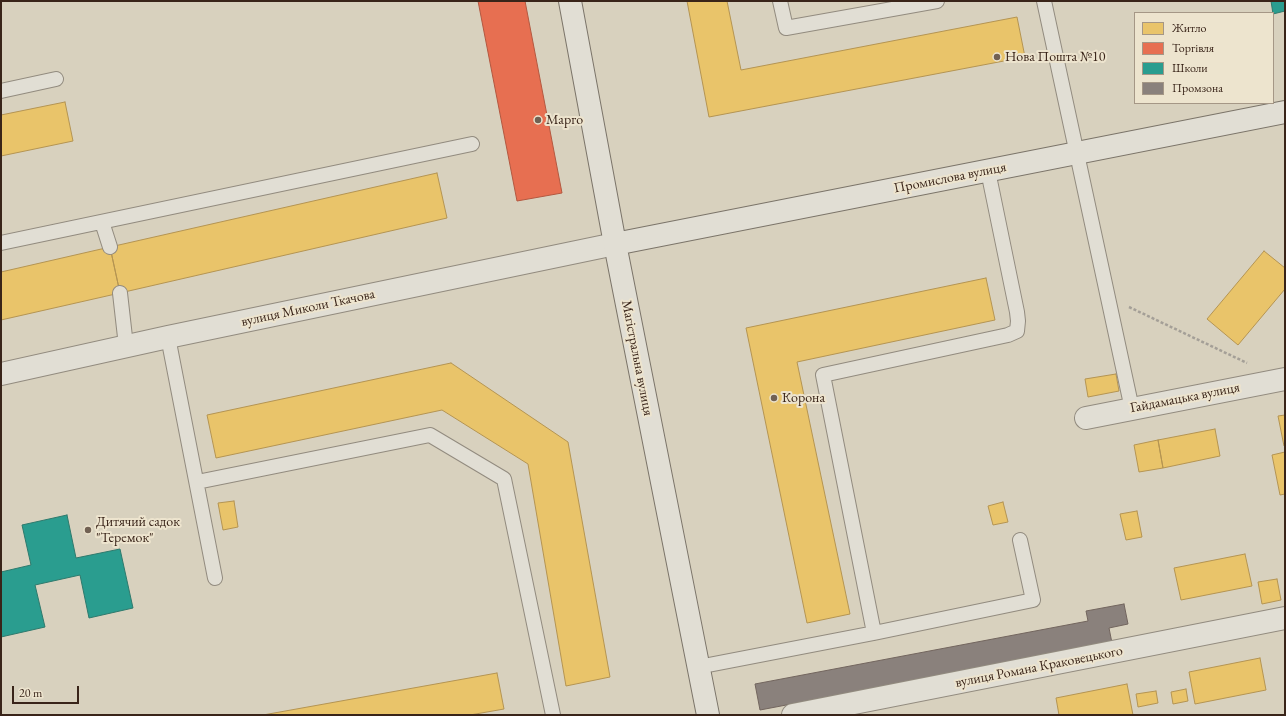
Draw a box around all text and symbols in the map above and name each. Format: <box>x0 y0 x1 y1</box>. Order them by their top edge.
legend <box>1134 12 1274 104</box>
text: Житло <box>1172 20 1206 36</box>
text: Торгівля <box>1172 40 1214 56</box>
place label: Нова Пошта №10 <box>1005 49 1106 65</box>
marker: Нова Пошта №10 <box>992 52 1002 62</box>
text: Школи <box>1172 60 1208 76</box>
text: Промзона <box>1172 80 1223 96</box>
place label: Марго <box>546 112 583 128</box>
marker: Марго <box>533 115 543 125</box>
street label: Промислова вулиця <box>892 159 1008 197</box>
street label: вулиця Миколи Ткачова <box>240 286 376 330</box>
street label: Магістральна вулиця <box>618 299 656 417</box>
street label: Гайдамацька вулиця <box>1129 379 1241 417</box>
place label: Корона <box>782 390 825 406</box>
marker: Корона <box>769 393 779 403</box>
place label: Дитячий садок "Теремок" <box>96 514 180 546</box>
marker: Дитячий садок "Теремок" <box>83 525 93 535</box>
street label: вулиця Романа Краковецького <box>954 643 1124 691</box>
scale bar <box>14 678 81 704</box>
text: 20 m <box>19 685 42 701</box>

